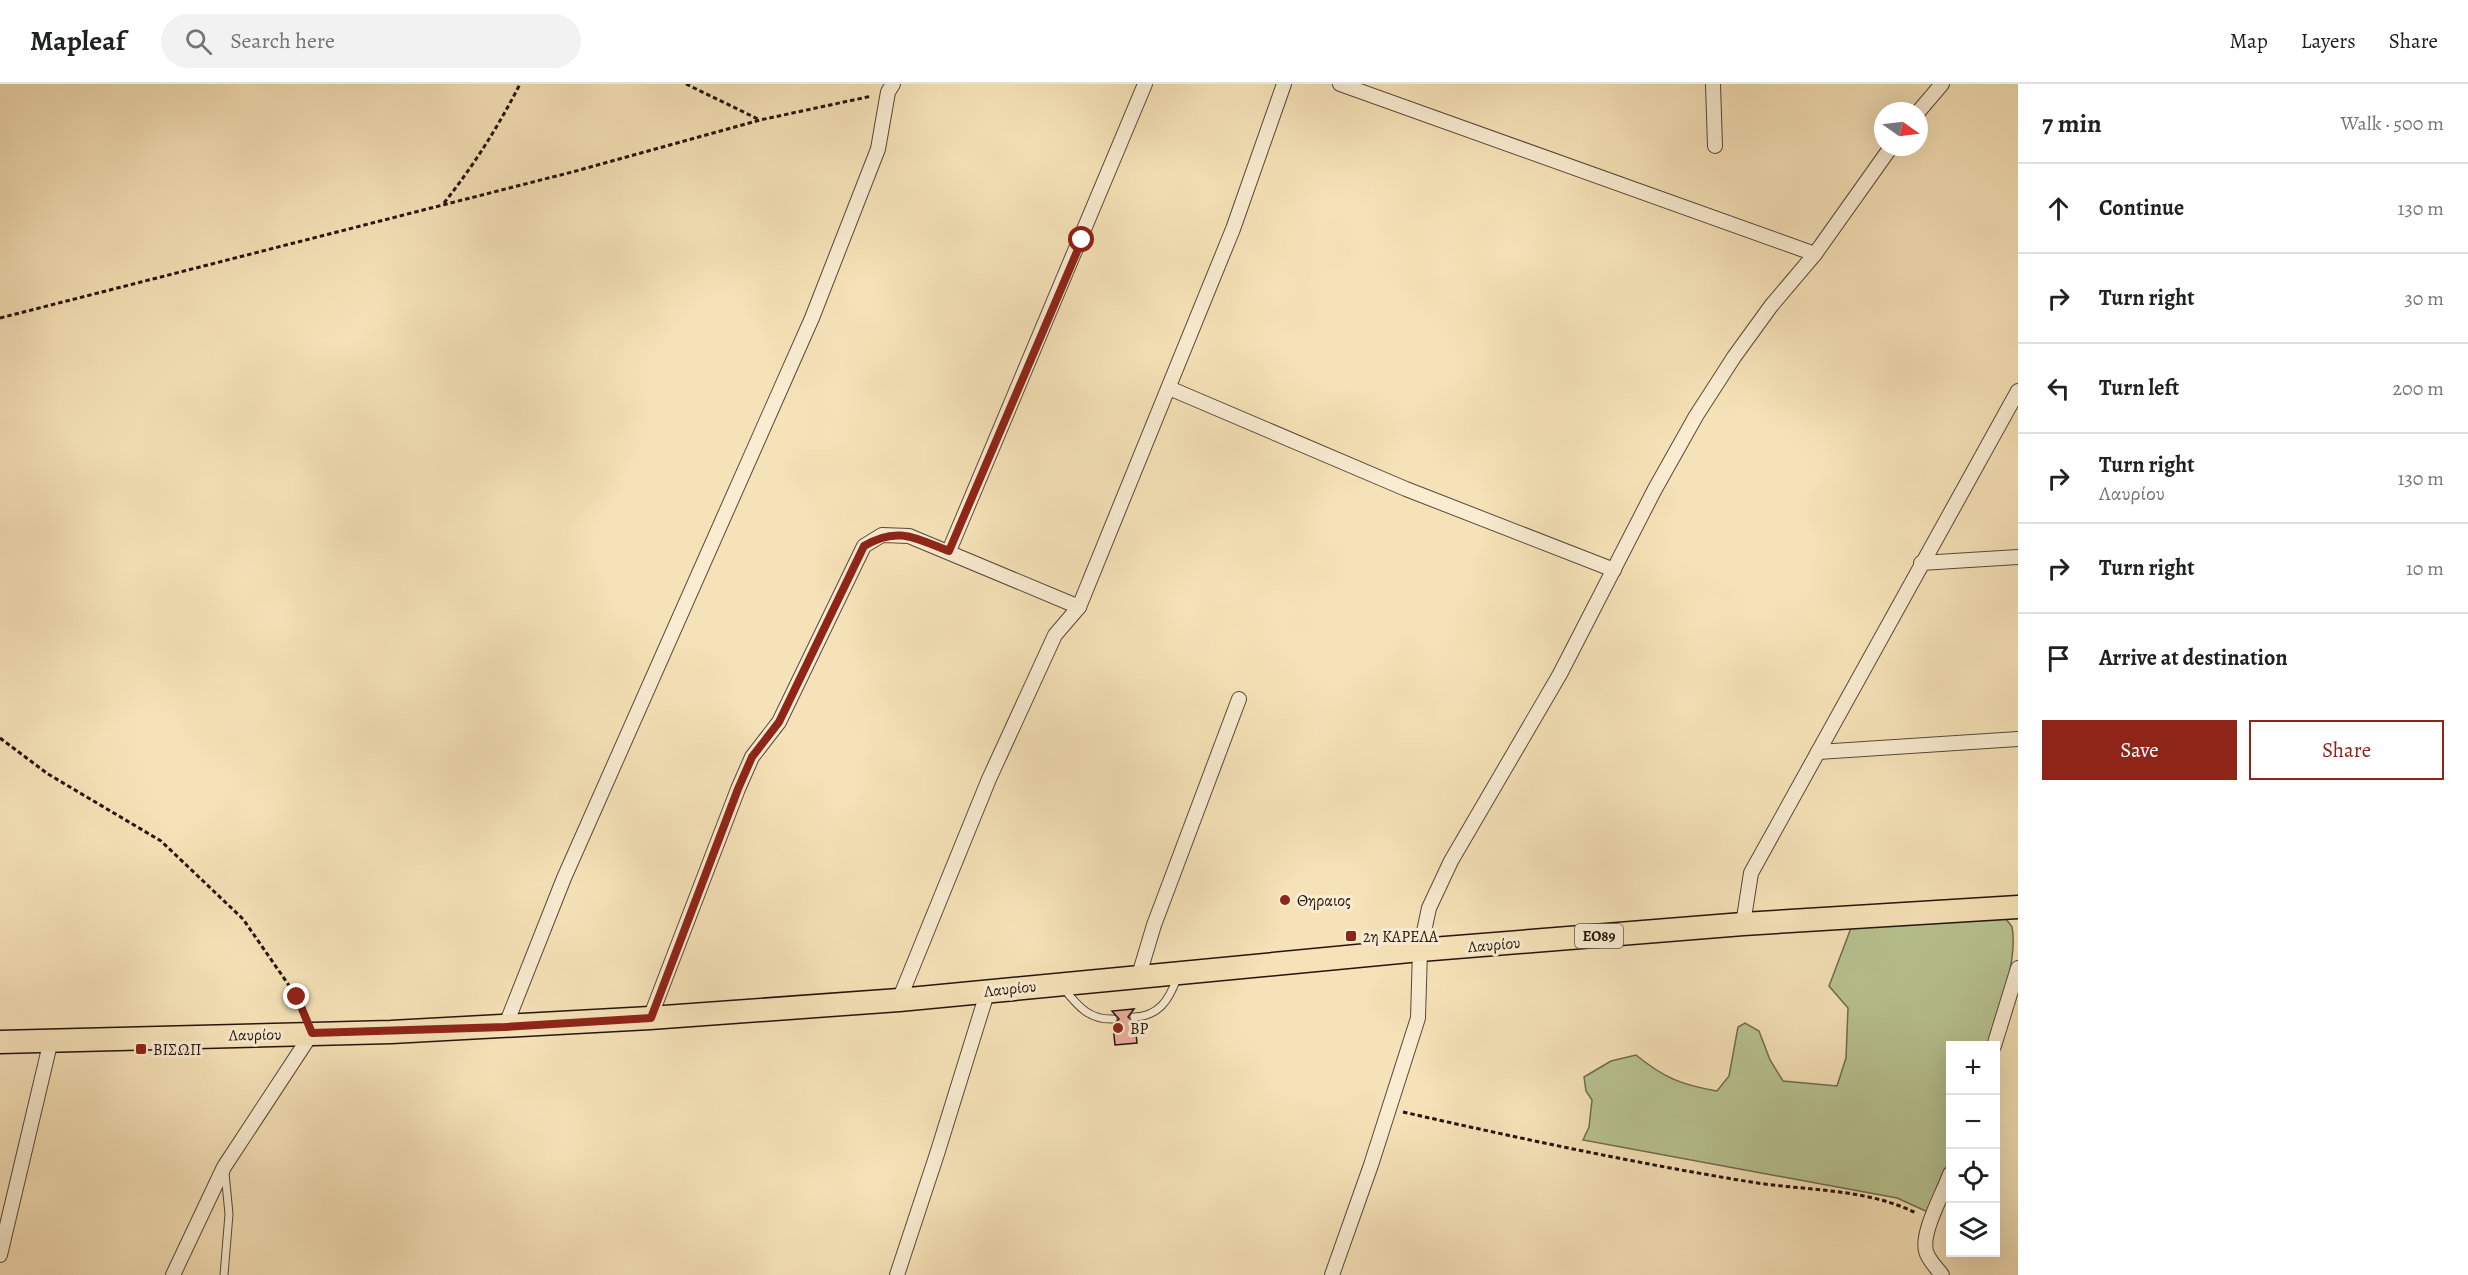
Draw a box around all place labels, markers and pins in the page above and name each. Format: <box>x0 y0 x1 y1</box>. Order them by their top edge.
place label: Θηραιος <box>1297 890 1351 912</box>
marker: Θηραιος <box>1278 893 1292 907</box>
place label: 2η ΚΑΡΕΛΑ <box>1363 926 1439 948</box>
marker: 2η ΚΑΡΕΛΑ <box>1344 929 1358 943</box>
place label: BP <box>1130 1018 1149 1040</box>
marker: BP <box>1111 1021 1125 1035</box>
place label: ΒΙΣΩΠ <box>153 1039 201 1061</box>
marker: ΒΙΣΩΠ <box>134 1042 148 1056</box>

